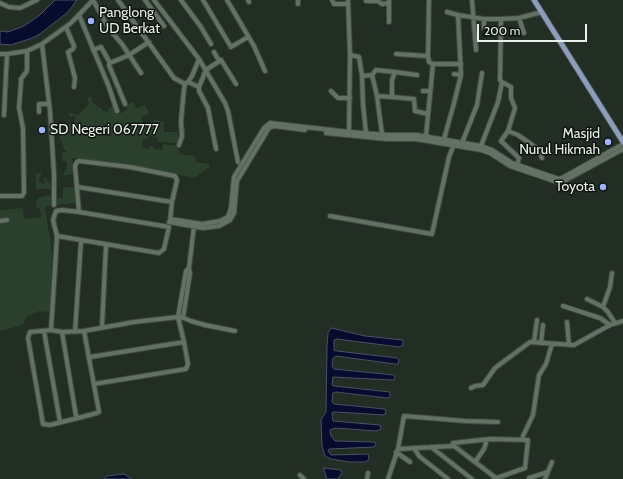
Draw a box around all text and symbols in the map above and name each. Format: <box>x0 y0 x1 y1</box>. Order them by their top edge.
place label: Panglong UD Berkat <box>99 5 160 38</box>
marker: Panglong UD Berkat <box>86 16 96 26</box>
scale bar <box>479 16 589 42</box>
text: 200 m <box>484 23 520 38</box>
place label: SD Negeri 067777 <box>50 122 159 138</box>
marker: SD Negeri 067777 <box>37 125 47 135</box>
place label: Masjid Nurul Hikmah <box>519 126 600 158</box>
marker: Masjid Nurul Hikmah <box>603 137 613 147</box>
place label: Toyota <box>555 179 595 195</box>
marker: Toyota <box>598 182 608 192</box>

